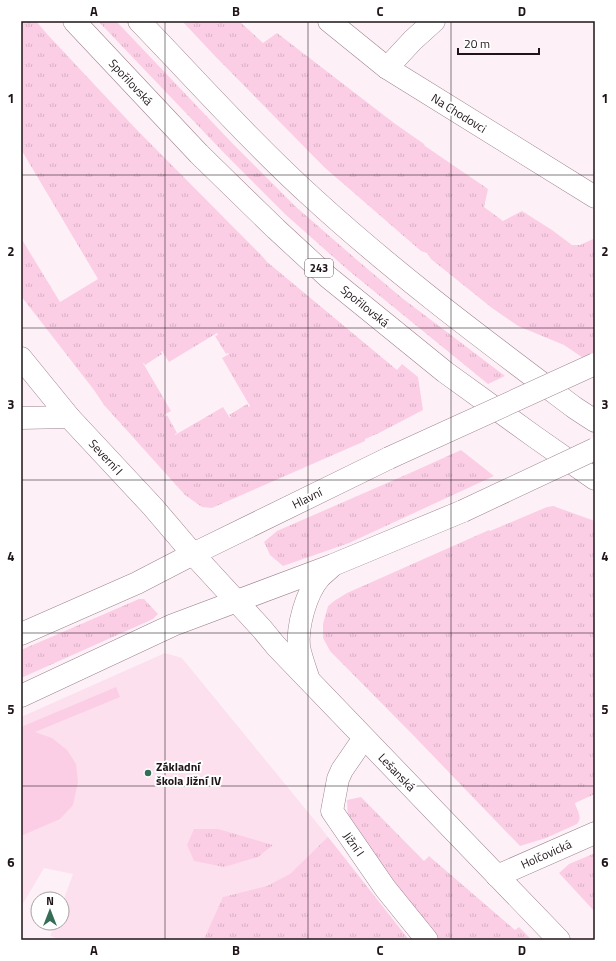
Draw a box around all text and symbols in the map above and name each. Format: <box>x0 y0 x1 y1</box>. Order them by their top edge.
text: A <box>90 1 98 21</box>
text: B <box>232 1 240 21</box>
text: C <box>376 1 384 21</box>
text: D <box>518 1 526 21</box>
scale bar <box>458 30 539 56</box>
text: 20 m <box>464 34 490 53</box>
street label: Spořilovská <box>104 54 158 110</box>
text: 1 <box>7 88 15 108</box>
street label: Na Chodovci <box>428 88 490 138</box>
text: 1 <box>601 88 609 108</box>
text: 2 <box>7 241 15 261</box>
text: 2 <box>601 241 609 261</box>
road number: 243 <box>305 259 333 277</box>
street label: Spořilovská <box>337 280 393 332</box>
text: 3 <box>7 394 15 414</box>
text: 3 <box>601 394 609 414</box>
street label: Severní I <box>84 435 128 479</box>
street label: Hlavní <box>289 482 327 513</box>
text: 4 <box>7 546 15 566</box>
text: 4 <box>601 546 609 566</box>
text: 5 <box>7 699 15 719</box>
text: 5 <box>601 699 609 719</box>
street label: Lešanská <box>374 748 420 796</box>
place label: Základní škola Jižní IV <box>156 757 222 790</box>
marker: Základní škola Jižní IV <box>143 768 153 778</box>
street label: Jižní I <box>339 828 369 860</box>
street label: Holčovická <box>518 834 574 874</box>
text: 6 <box>7 852 15 872</box>
text: 6 <box>601 852 609 872</box>
north arrow <box>30 891 70 931</box>
text: N <box>46 893 54 909</box>
text: A <box>90 940 98 960</box>
text: B <box>232 940 240 960</box>
text: C <box>376 940 384 960</box>
text: D <box>518 940 526 960</box>

